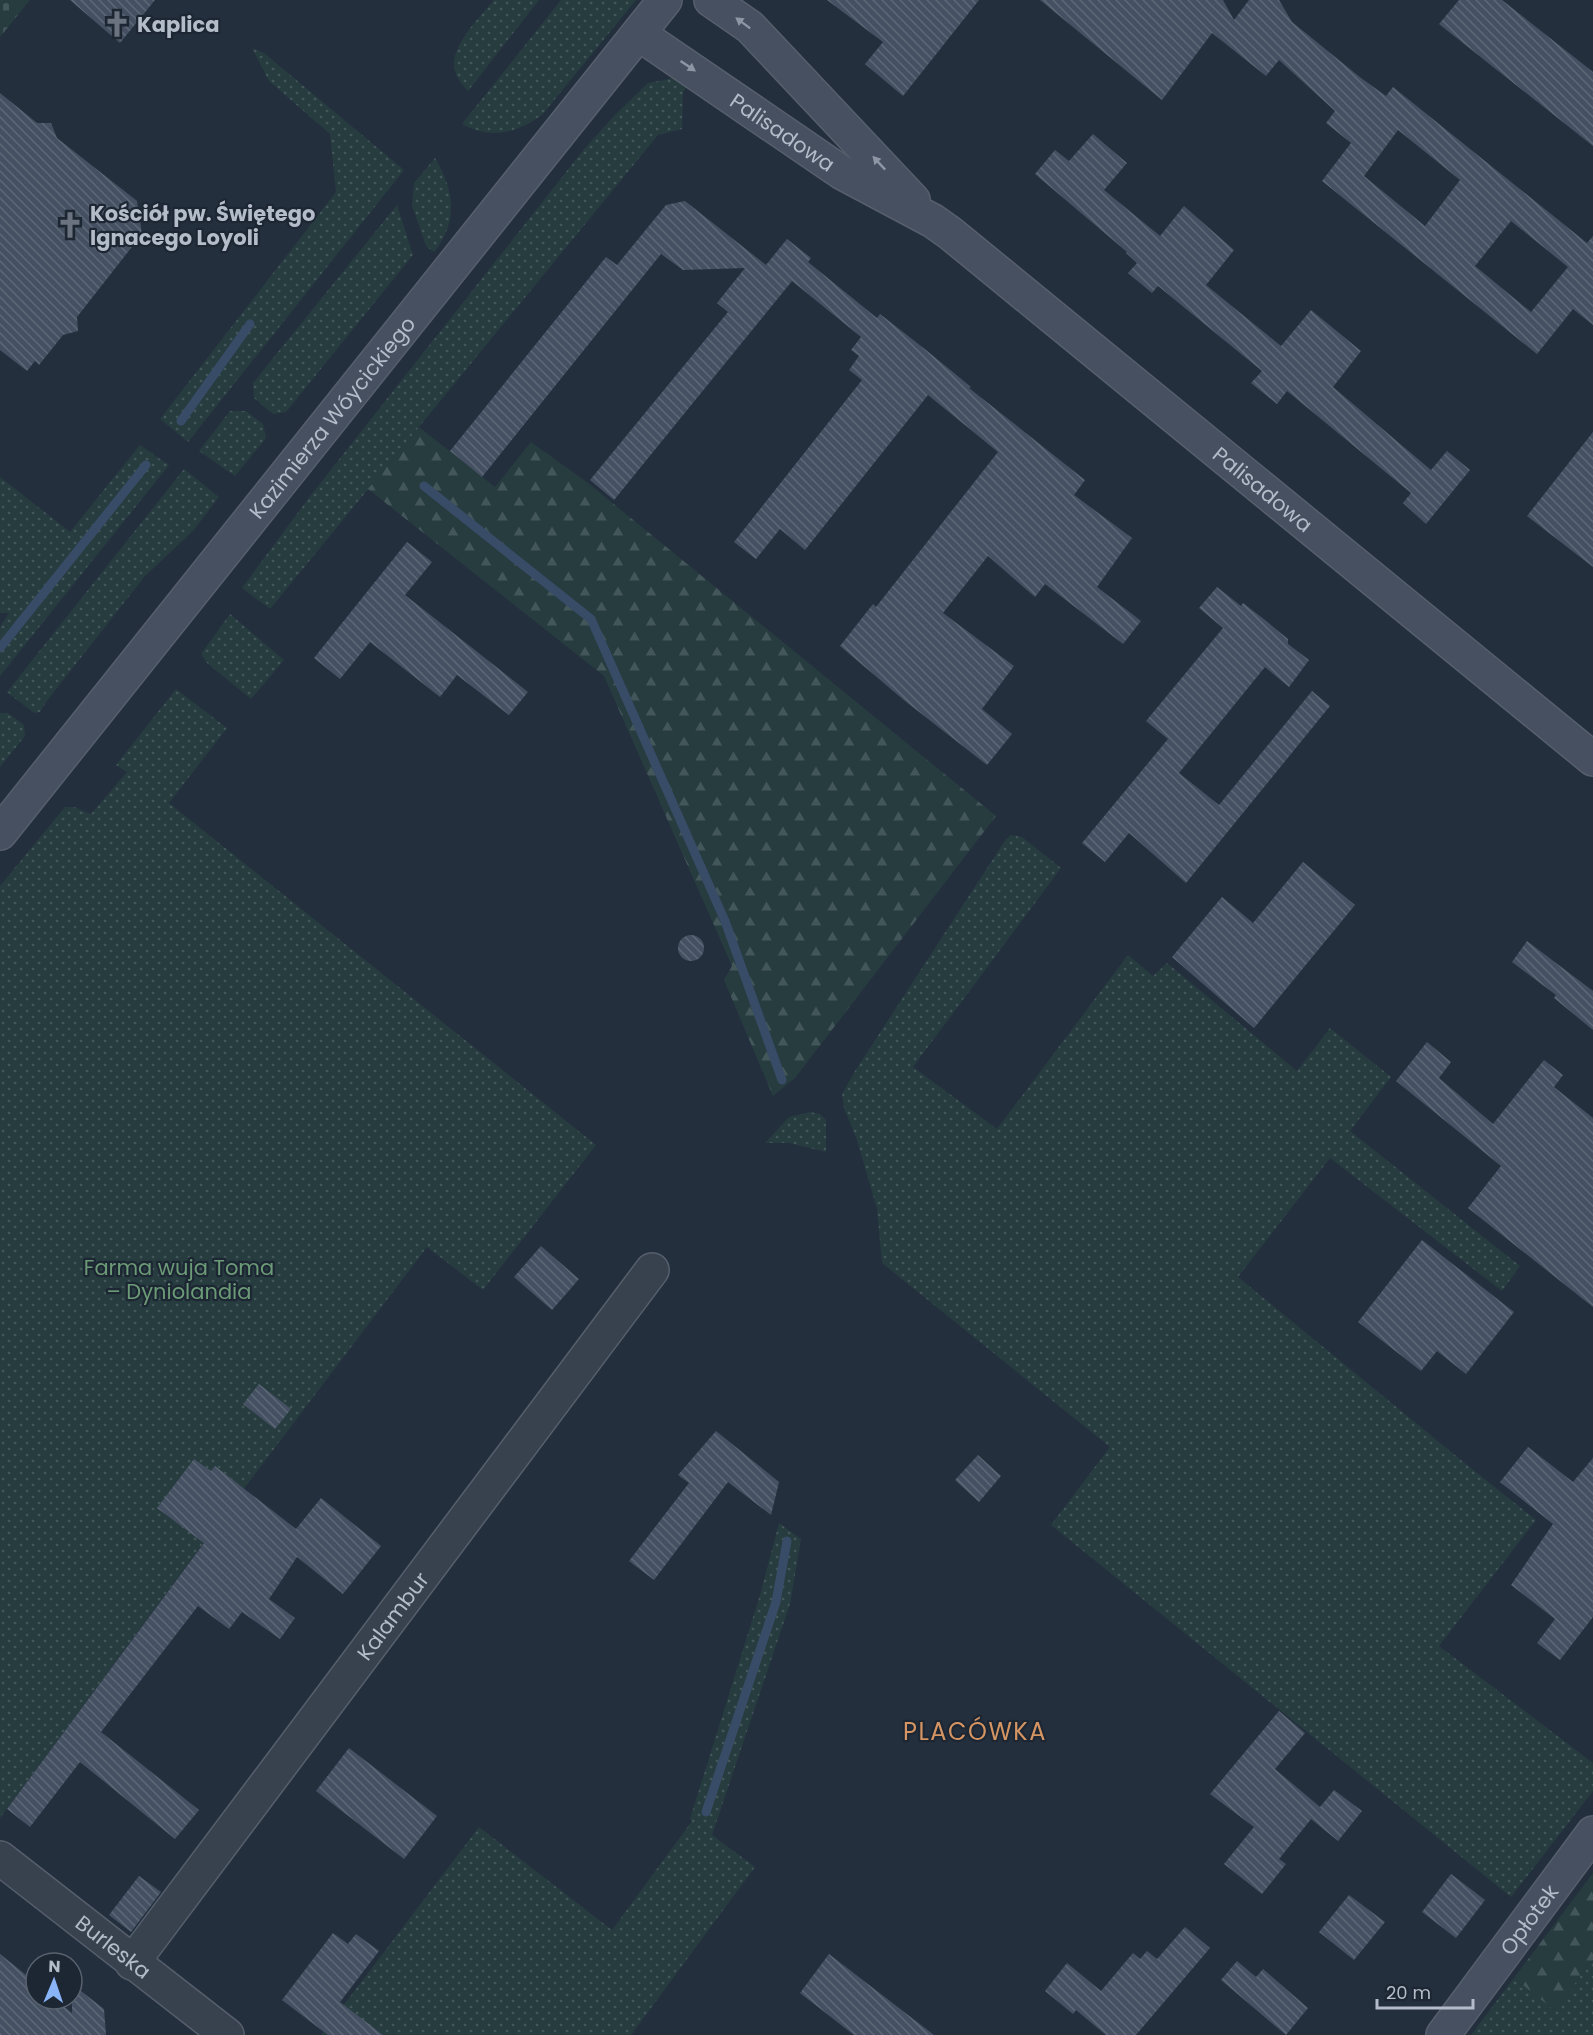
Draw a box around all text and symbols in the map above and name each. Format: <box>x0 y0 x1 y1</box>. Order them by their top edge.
church icon: Kaplica <box>102 9 132 39</box>
place label: Kaplica <box>137 10 220 39</box>
one-way arrow <box>736 17 752 29</box>
one-way arrow <box>679 61 696 72</box>
street label: Palisadowa <box>725 86 841 178</box>
one-way arrow <box>872 156 886 170</box>
place label: Kościół pw. Świętego Ignacego Loyoli <box>90 199 315 252</box>
church icon: Kościół pw. Świętego Ignacego Loyoli <box>55 210 85 240</box>
street label: Kazimierza Wóycickiego <box>242 310 422 525</box>
street label: Palisadowa <box>1207 439 1319 539</box>
park label: Farma wuja Toma – Dyniolandia <box>84 1253 274 1306</box>
street label: Kalambur <box>350 1566 435 1666</box>
district label: PLACÓWKA <box>903 1715 1047 1748</box>
street label: Opłotek <box>1493 1878 1565 1961</box>
street label: Burleska <box>70 1908 157 1985</box>
north arrow <box>24 1951 84 2011</box>
text: N <box>48 1955 61 1978</box>
scale bar <box>1377 1972 1473 2010</box>
text: 20 m <box>1386 1980 1431 2005</box>

